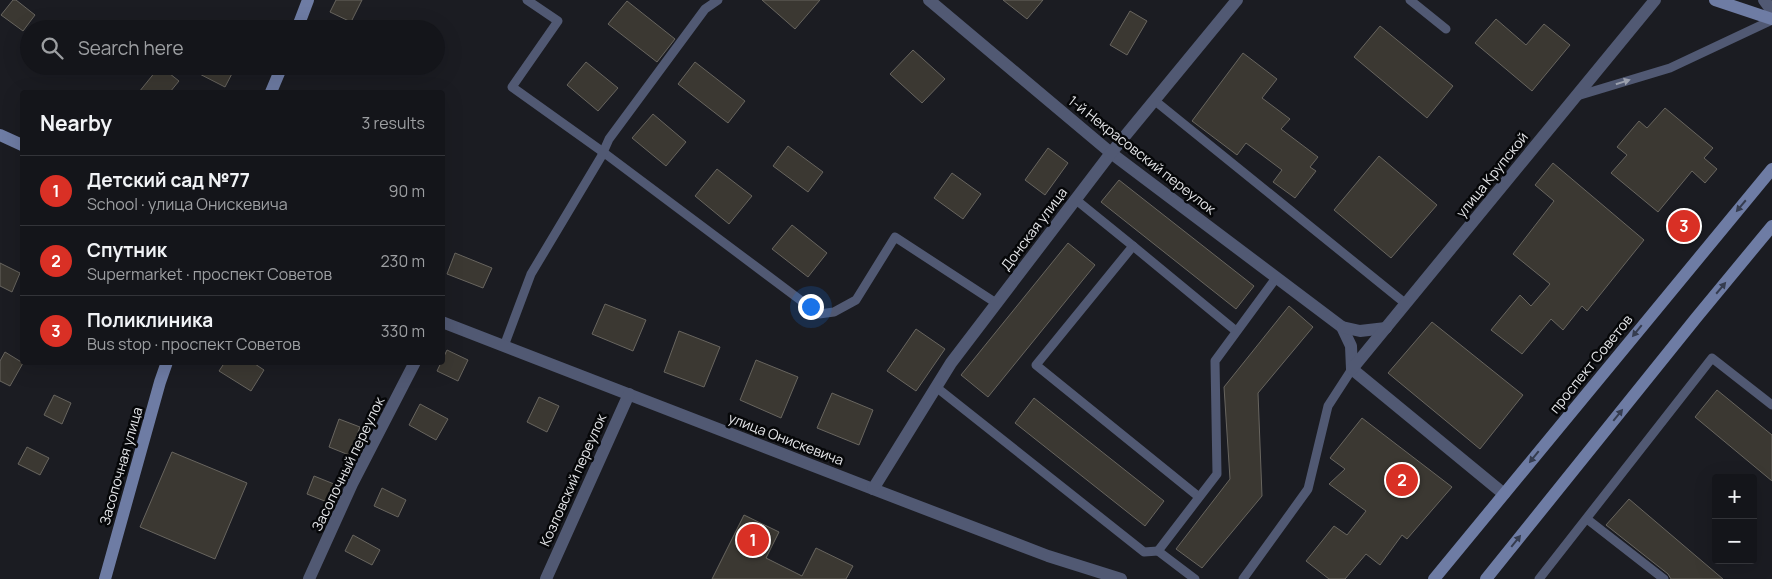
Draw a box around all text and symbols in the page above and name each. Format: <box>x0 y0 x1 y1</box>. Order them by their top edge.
search box <box>20 20 445 75</box>
icon: search <box>38 34 66 62</box>
text: Search here <box>78 35 184 61</box>
one-way arrow <box>1616 78 1631 86</box>
street label: 1-й Некрасовский переулок <box>1065 91 1221 219</box>
text: Nearby <box>40 109 112 137</box>
text: 3 results <box>362 112 425 134</box>
street label: улица Крупской <box>1451 128 1532 221</box>
text: Детский сад №77 <box>87 167 250 193</box>
text: 1 <box>52 180 60 202</box>
text: 90 m <box>389 180 425 202</box>
street label: Донская улица <box>996 183 1071 274</box>
text: School · улица Онискевича <box>87 193 288 215</box>
one-way arrow <box>1735 199 1746 212</box>
pin: 3 <box>1668 207 1700 245</box>
text: Спутник <box>87 237 167 263</box>
text: 2 <box>51 250 61 272</box>
text: 230 m <box>381 250 425 272</box>
text: Supermarket · проспект Советов <box>87 263 332 285</box>
one-way arrow <box>1715 282 1726 295</box>
your location <box>798 294 824 320</box>
text: Поликлиника <box>87 307 213 333</box>
street label: проспект Советов <box>1545 310 1637 417</box>
text: 3 <box>51 320 61 342</box>
text: 330 m <box>381 320 425 342</box>
one-way arrow <box>1632 325 1643 338</box>
text: Bus stop · проспект Советов <box>87 333 301 355</box>
street label: Засопочный переулок <box>307 393 389 534</box>
street label: Засопочная улица <box>95 405 146 527</box>
street label: улица Онискевича <box>726 408 847 469</box>
one-way arrow <box>1613 408 1624 421</box>
street label: Козловский переулок <box>535 410 611 549</box>
one-way arrow <box>1529 450 1540 463</box>
pin: 2 <box>1386 461 1418 499</box>
map controls <box>1712 474 1757 564</box>
button: + <box>1712 474 1757 519</box>
button: − <box>1712 519 1757 564</box>
pin: 1 <box>737 521 769 559</box>
one-way arrow <box>1511 535 1522 548</box>

